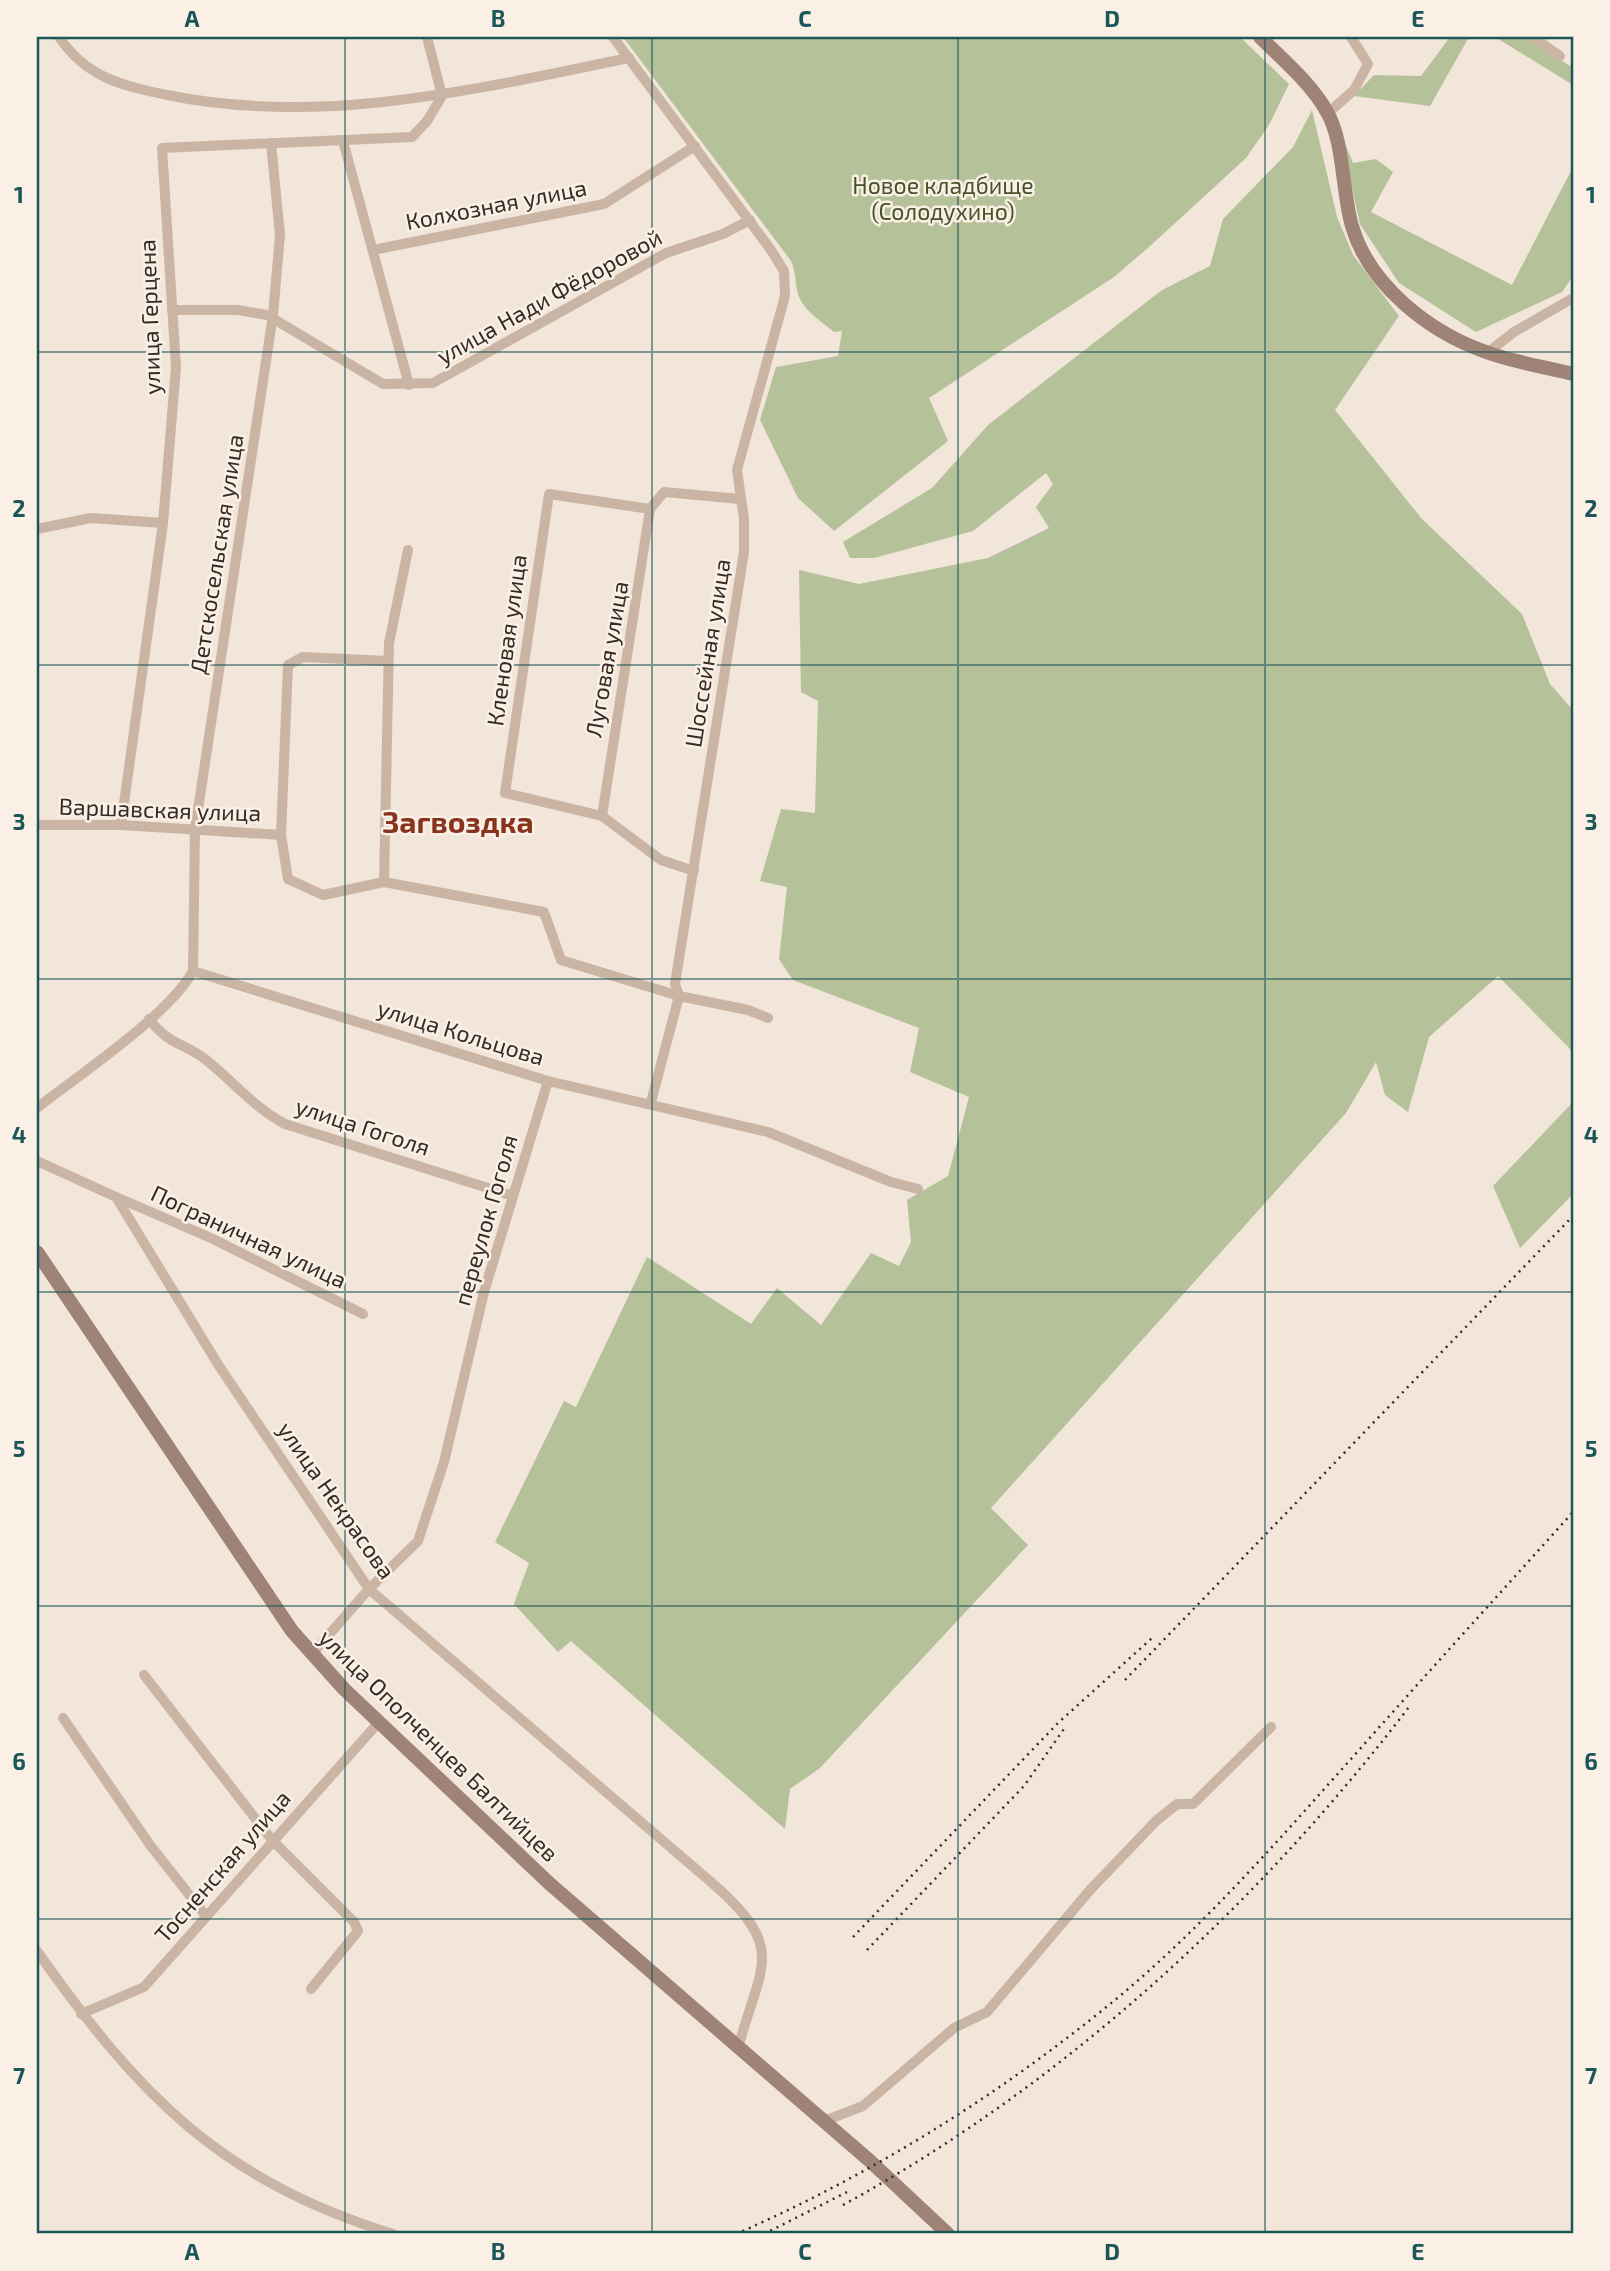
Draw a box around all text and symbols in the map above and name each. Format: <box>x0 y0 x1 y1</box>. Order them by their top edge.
text: A <box>184 4 200 32</box>
text: B <box>491 4 505 32</box>
text: C <box>798 4 812 32</box>
text: D <box>1104 4 1120 32</box>
text: E <box>1411 4 1425 32</box>
park label: Новое кладбище (Солодухино) <box>852 171 1034 226</box>
street label: Колхозная улица <box>403 173 589 236</box>
text: 1 <box>14 180 24 208</box>
text: 1 <box>1586 180 1596 208</box>
street label: улица Нади Фёдоровой <box>432 222 667 370</box>
street label: улица Герцена <box>132 239 167 395</box>
street label: Детскосельская улица <box>183 432 250 676</box>
text: 2 <box>12 494 26 522</box>
text: 2 <box>1584 494 1598 522</box>
street label: Кленовая улица <box>480 552 533 728</box>
street label: Шоссейная улица <box>678 557 737 749</box>
street label: Луговая улица <box>578 579 634 739</box>
street label: Варшавская улица <box>58 791 262 828</box>
district label: Загвоздка <box>382 803 534 839</box>
text: 3 <box>12 807 26 835</box>
text: 3 <box>1584 807 1598 835</box>
street label: улица Кольцова <box>374 993 548 1072</box>
street label: улица Гоголя <box>292 1091 434 1162</box>
text: 4 <box>12 1120 26 1148</box>
text: 4 <box>1584 1120 1598 1148</box>
street label: переулок Гоголя <box>447 1131 524 1309</box>
street label: Пограничная улица <box>146 1178 351 1294</box>
street label: улица Некрасова <box>272 1416 402 1584</box>
text: 5 <box>13 1434 25 1462</box>
text: 5 <box>1585 1434 1597 1462</box>
street label: улица Ополченцев Балтийцев <box>313 1623 565 1868</box>
text: 6 <box>12 1747 26 1775</box>
text: 6 <box>1584 1747 1598 1775</box>
street label: Тосненская улица <box>148 1784 297 1949</box>
text: 7 <box>13 2061 25 2089</box>
text: 7 <box>1585 2061 1597 2089</box>
text: A <box>184 2237 200 2265</box>
text: B <box>491 2237 505 2265</box>
text: C <box>798 2237 812 2265</box>
text: D <box>1104 2237 1120 2265</box>
text: E <box>1411 2237 1425 2265</box>

